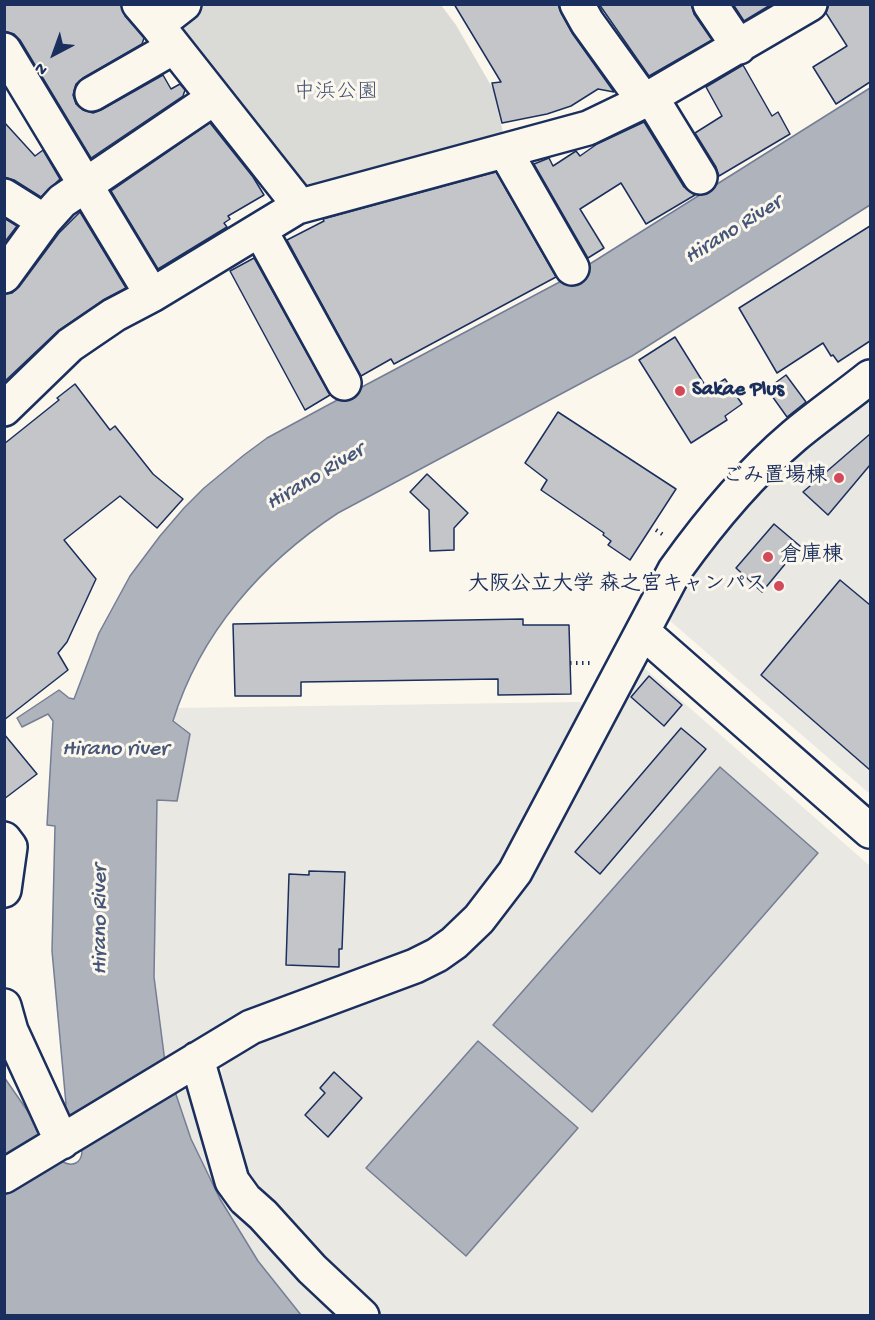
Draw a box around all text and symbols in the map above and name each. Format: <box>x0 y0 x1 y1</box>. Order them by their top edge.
north arrow <box>24 24 84 84</box>
text: N <box>32 57 52 79</box>
park label: 中浜公園 <box>294 81 378 107</box>
water label: Hirano River <box>681 191 787 271</box>
place label: Sakae Plus <box>692 378 784 404</box>
marker: Sakae Plus <box>673 384 687 398</box>
water label: Hirano River <box>262 438 370 518</box>
place label: ごみ置場棟 <box>722 465 827 491</box>
marker: ごみ置場棟 <box>832 471 846 485</box>
place label: 倉庫棟 <box>780 544 843 570</box>
marker: 倉庫棟 <box>761 550 775 564</box>
place label: 大阪公立大学 森之宮キャンパス <box>468 573 767 599</box>
marker: 大阪公立大学 森之宮キャンパス <box>772 579 786 593</box>
water label: Hirano river <box>62 738 168 764</box>
water label: Hirano River <box>89 865 115 975</box>

